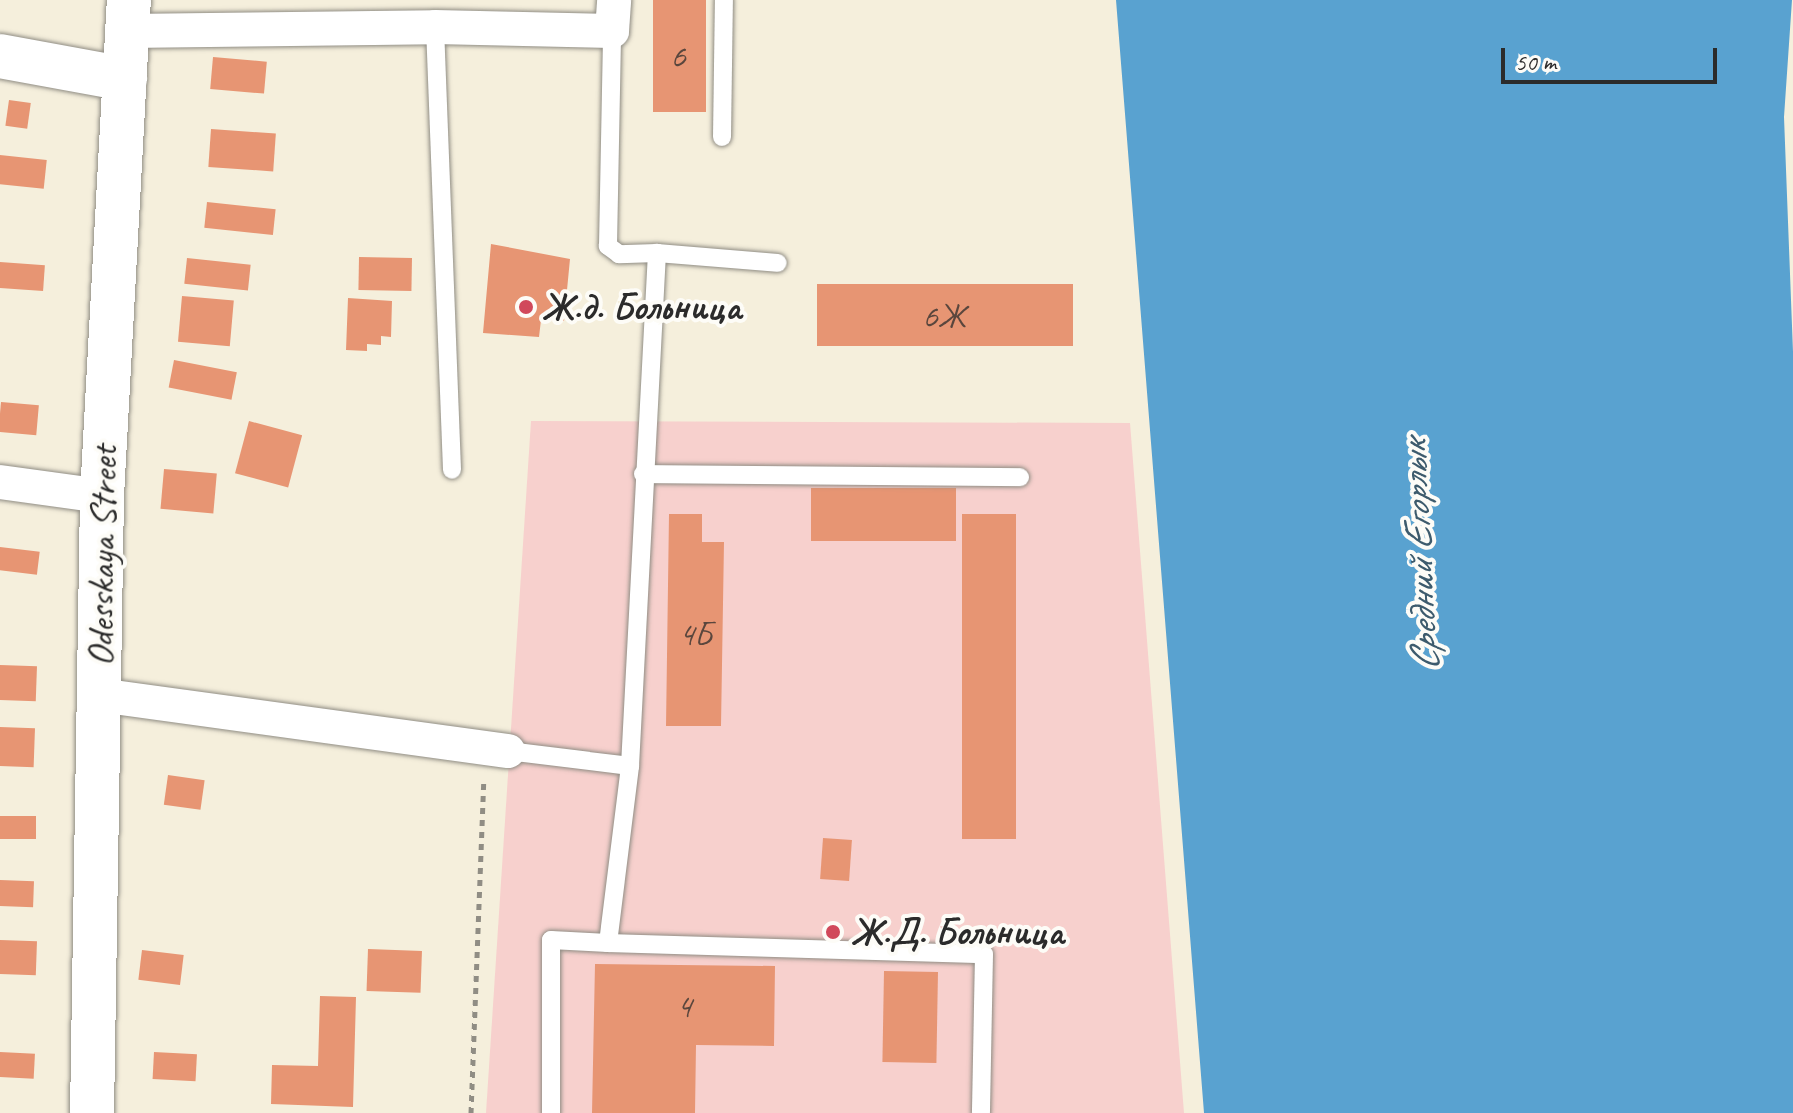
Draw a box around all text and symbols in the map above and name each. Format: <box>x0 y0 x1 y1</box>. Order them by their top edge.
scale bar <box>1505 32 1721 82</box>
house number: 6 <box>670 36 686 76</box>
text: 50 m <box>1515 47 1556 77</box>
place label: Ж.д. Больница <box>542 284 741 330</box>
house number: 6Ж <box>922 296 966 336</box>
marker: Ж.д. Больница <box>517 298 535 316</box>
water label: Средний Егорлык <box>1389 439 1449 673</box>
street label: Odesskaya Street <box>77 445 127 667</box>
house number: 4Б <box>679 614 711 654</box>
place label: Ж.Д. Больница <box>851 909 1063 955</box>
marker: Ж.Д. Больница <box>822 921 844 943</box>
house number: 4 <box>676 986 692 1026</box>

